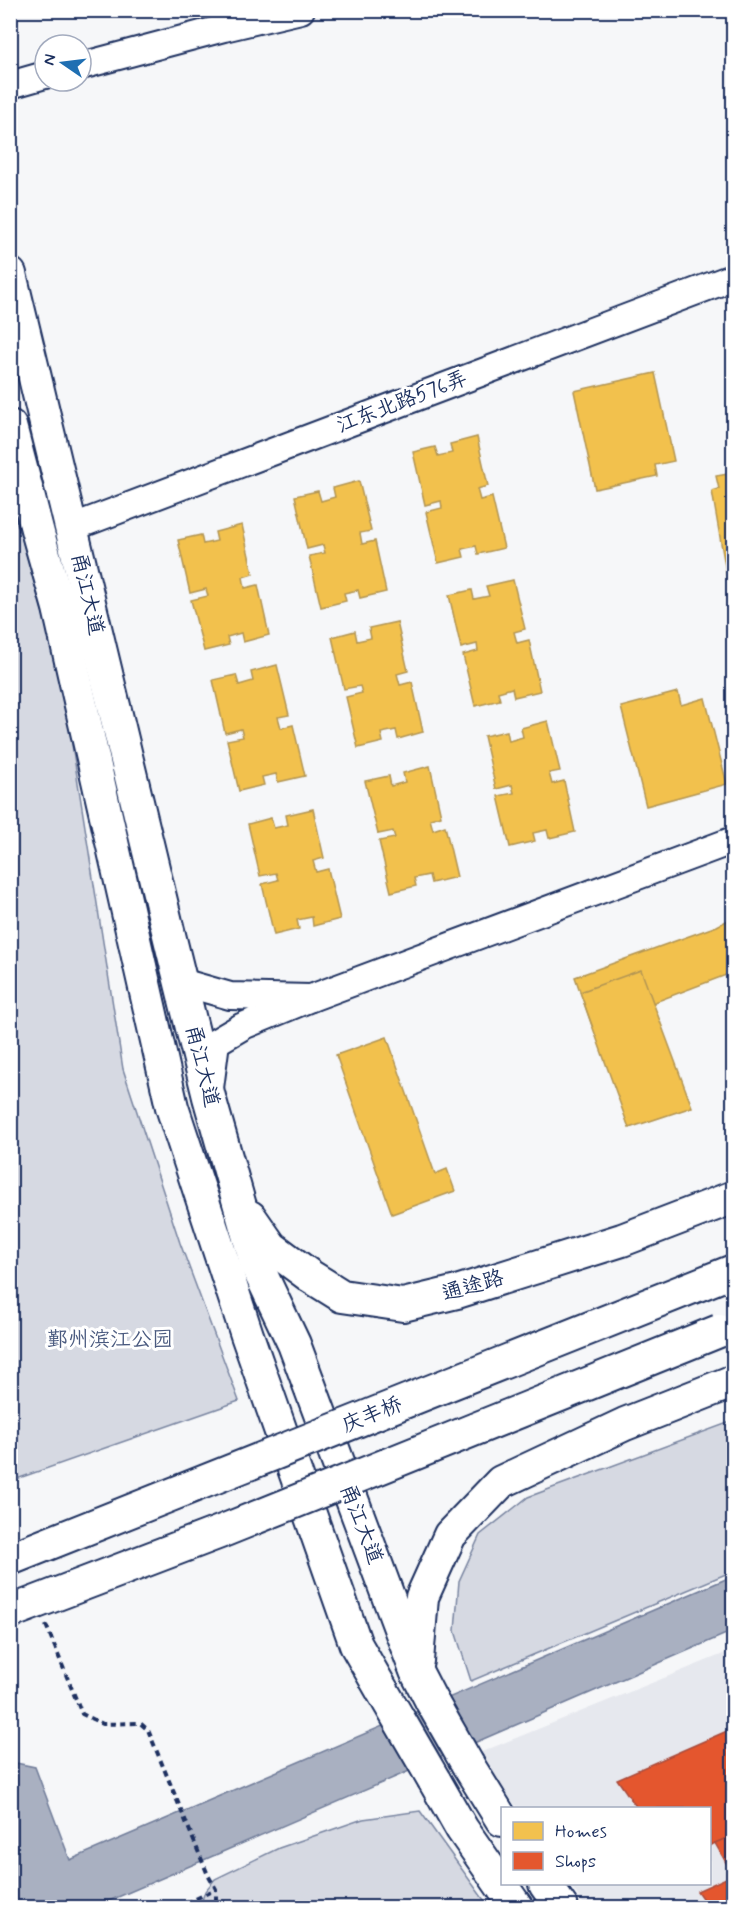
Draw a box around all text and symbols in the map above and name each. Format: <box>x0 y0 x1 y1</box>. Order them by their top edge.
north arrow <box>33 33 93 93</box>
text: N <box>38 52 61 67</box>
street label: 江东北路576弄 <box>333 364 471 440</box>
street label: 甬江大道 <box>64 550 110 638</box>
street label: 甬江大道 <box>178 1022 226 1110</box>
street label: 通途路 <box>439 1264 507 1308</box>
park label: 鄞州滨江公园 <box>47 1326 173 1354</box>
street label: 庆丰桥 <box>338 1390 406 1440</box>
street label: 甬江大道 <box>333 1480 389 1568</box>
legend <box>501 1807 711 1885</box>
text: Homes <box>555 1820 607 1844</box>
text: Shops <box>555 1850 596 1874</box>

